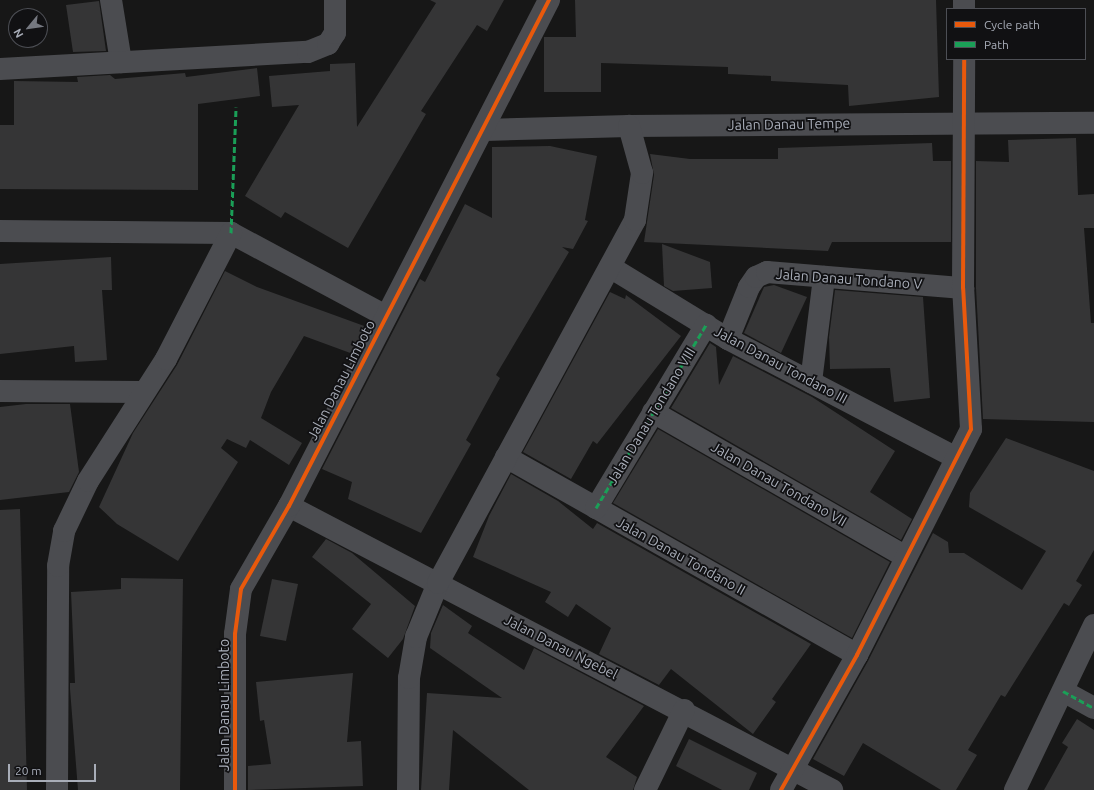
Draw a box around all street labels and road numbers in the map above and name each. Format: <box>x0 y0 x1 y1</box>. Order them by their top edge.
street label: Jalan Danau Tempe <box>728 115 850 133</box>
street label: Jalan Danau Tondano V <box>775 266 923 292</box>
street label: Jalan Danau Limboto <box>303 317 379 443</box>
street label: Jalan Danau Tondano III <box>712 323 850 407</box>
street label: Jalan Danau Tondano VIII <box>603 344 699 488</box>
street label: Jalan Danau Tondano VII <box>708 438 850 530</box>
street label: Jalan Danau Tondano II <box>614 514 748 598</box>
street label: Jalan Danau Ngebel <box>501 611 621 683</box>
street label: Jalan Danau Limboto <box>216 639 232 771</box>

